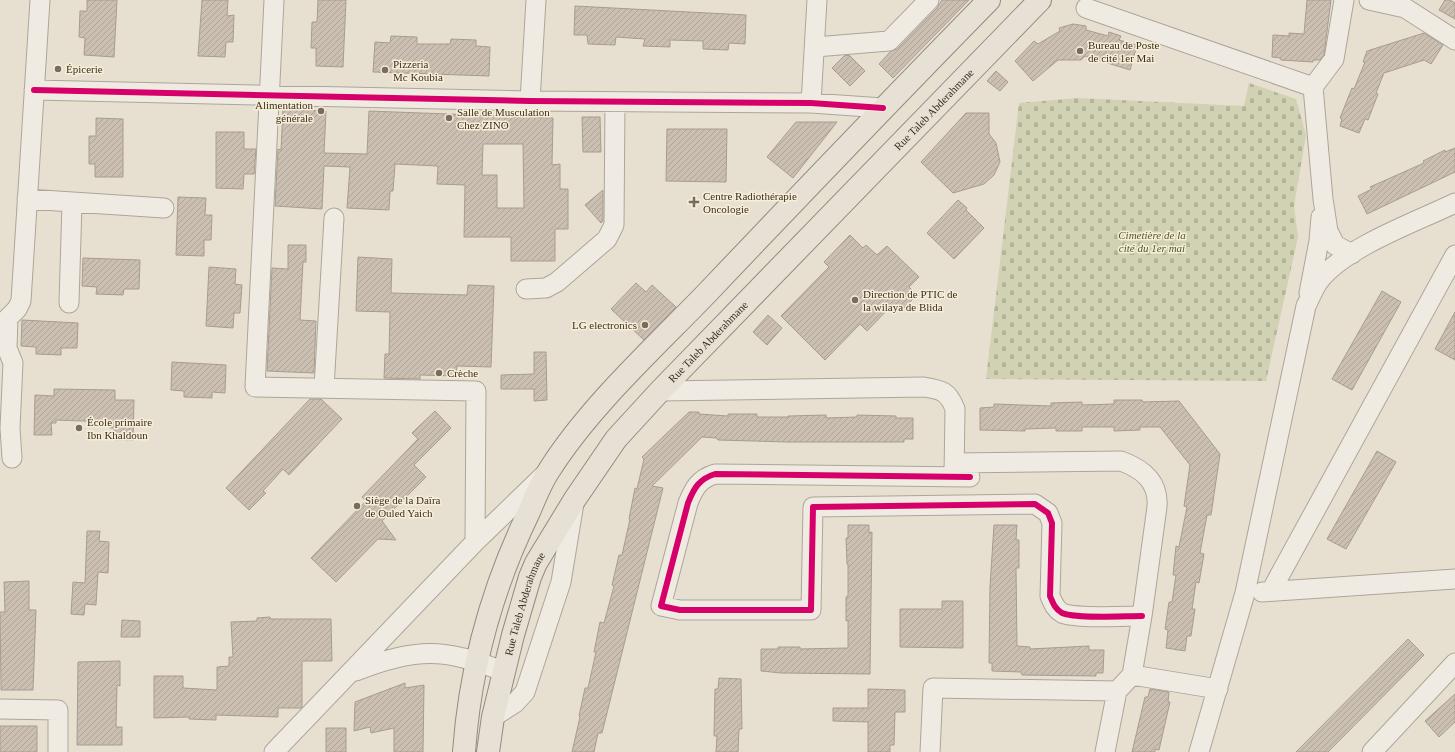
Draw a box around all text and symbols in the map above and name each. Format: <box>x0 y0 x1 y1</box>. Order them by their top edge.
place label: Bureau de Poste de cité 1er Mai <box>1088 39 1160 64</box>
marker: Bureau de Poste de cité 1er Mai <box>1075 46 1085 56</box>
place label: Pizzeria Mc Koubia <box>393 58 443 83</box>
place label: Épicerie <box>66 63 103 75</box>
marker: Épicerie <box>53 64 63 74</box>
marker: Pizzeria Mc Koubia <box>380 65 390 75</box>
street label: Rue Taleb Abderahmane <box>892 66 976 152</box>
place label: Alimentation générale <box>255 99 313 124</box>
marker: Alimentation générale <box>316 106 326 116</box>
place label: Salle de Musculation Chez ZINO <box>457 106 550 131</box>
marker: Salle de Musculation Chez ZINO <box>444 113 454 123</box>
place label: Centre Radiothérapie Oncologie <box>703 190 797 215</box>
marker: Centre Radiothérapie Oncologie <box>688 196 700 208</box>
park label: Cimetière de la cité du 1er mai <box>1118 229 1186 254</box>
place label: Direction de PTIC de la wilaya de Blida <box>863 288 958 313</box>
marker: Direction de PTIC de la wilaya de Blida <box>850 295 860 305</box>
street label: Rue Taleb Abderahmane <box>666 298 750 385</box>
place label: LG electronics <box>572 319 637 331</box>
marker: LG electronics <box>640 320 650 330</box>
place label: Crèche <box>447 367 478 379</box>
marker: Crèche <box>434 368 444 378</box>
place label: École primaire Ibn Khaldoun <box>87 416 152 441</box>
marker: École primaire Ibn Khaldoun <box>74 423 84 433</box>
place label: Siège de la Daïra de Ouled Yaich <box>365 494 441 519</box>
marker: Siège de la Daïra de Ouled Yaich <box>352 501 362 511</box>
street label: Rue Taleb Abderahmane <box>502 550 547 657</box>

